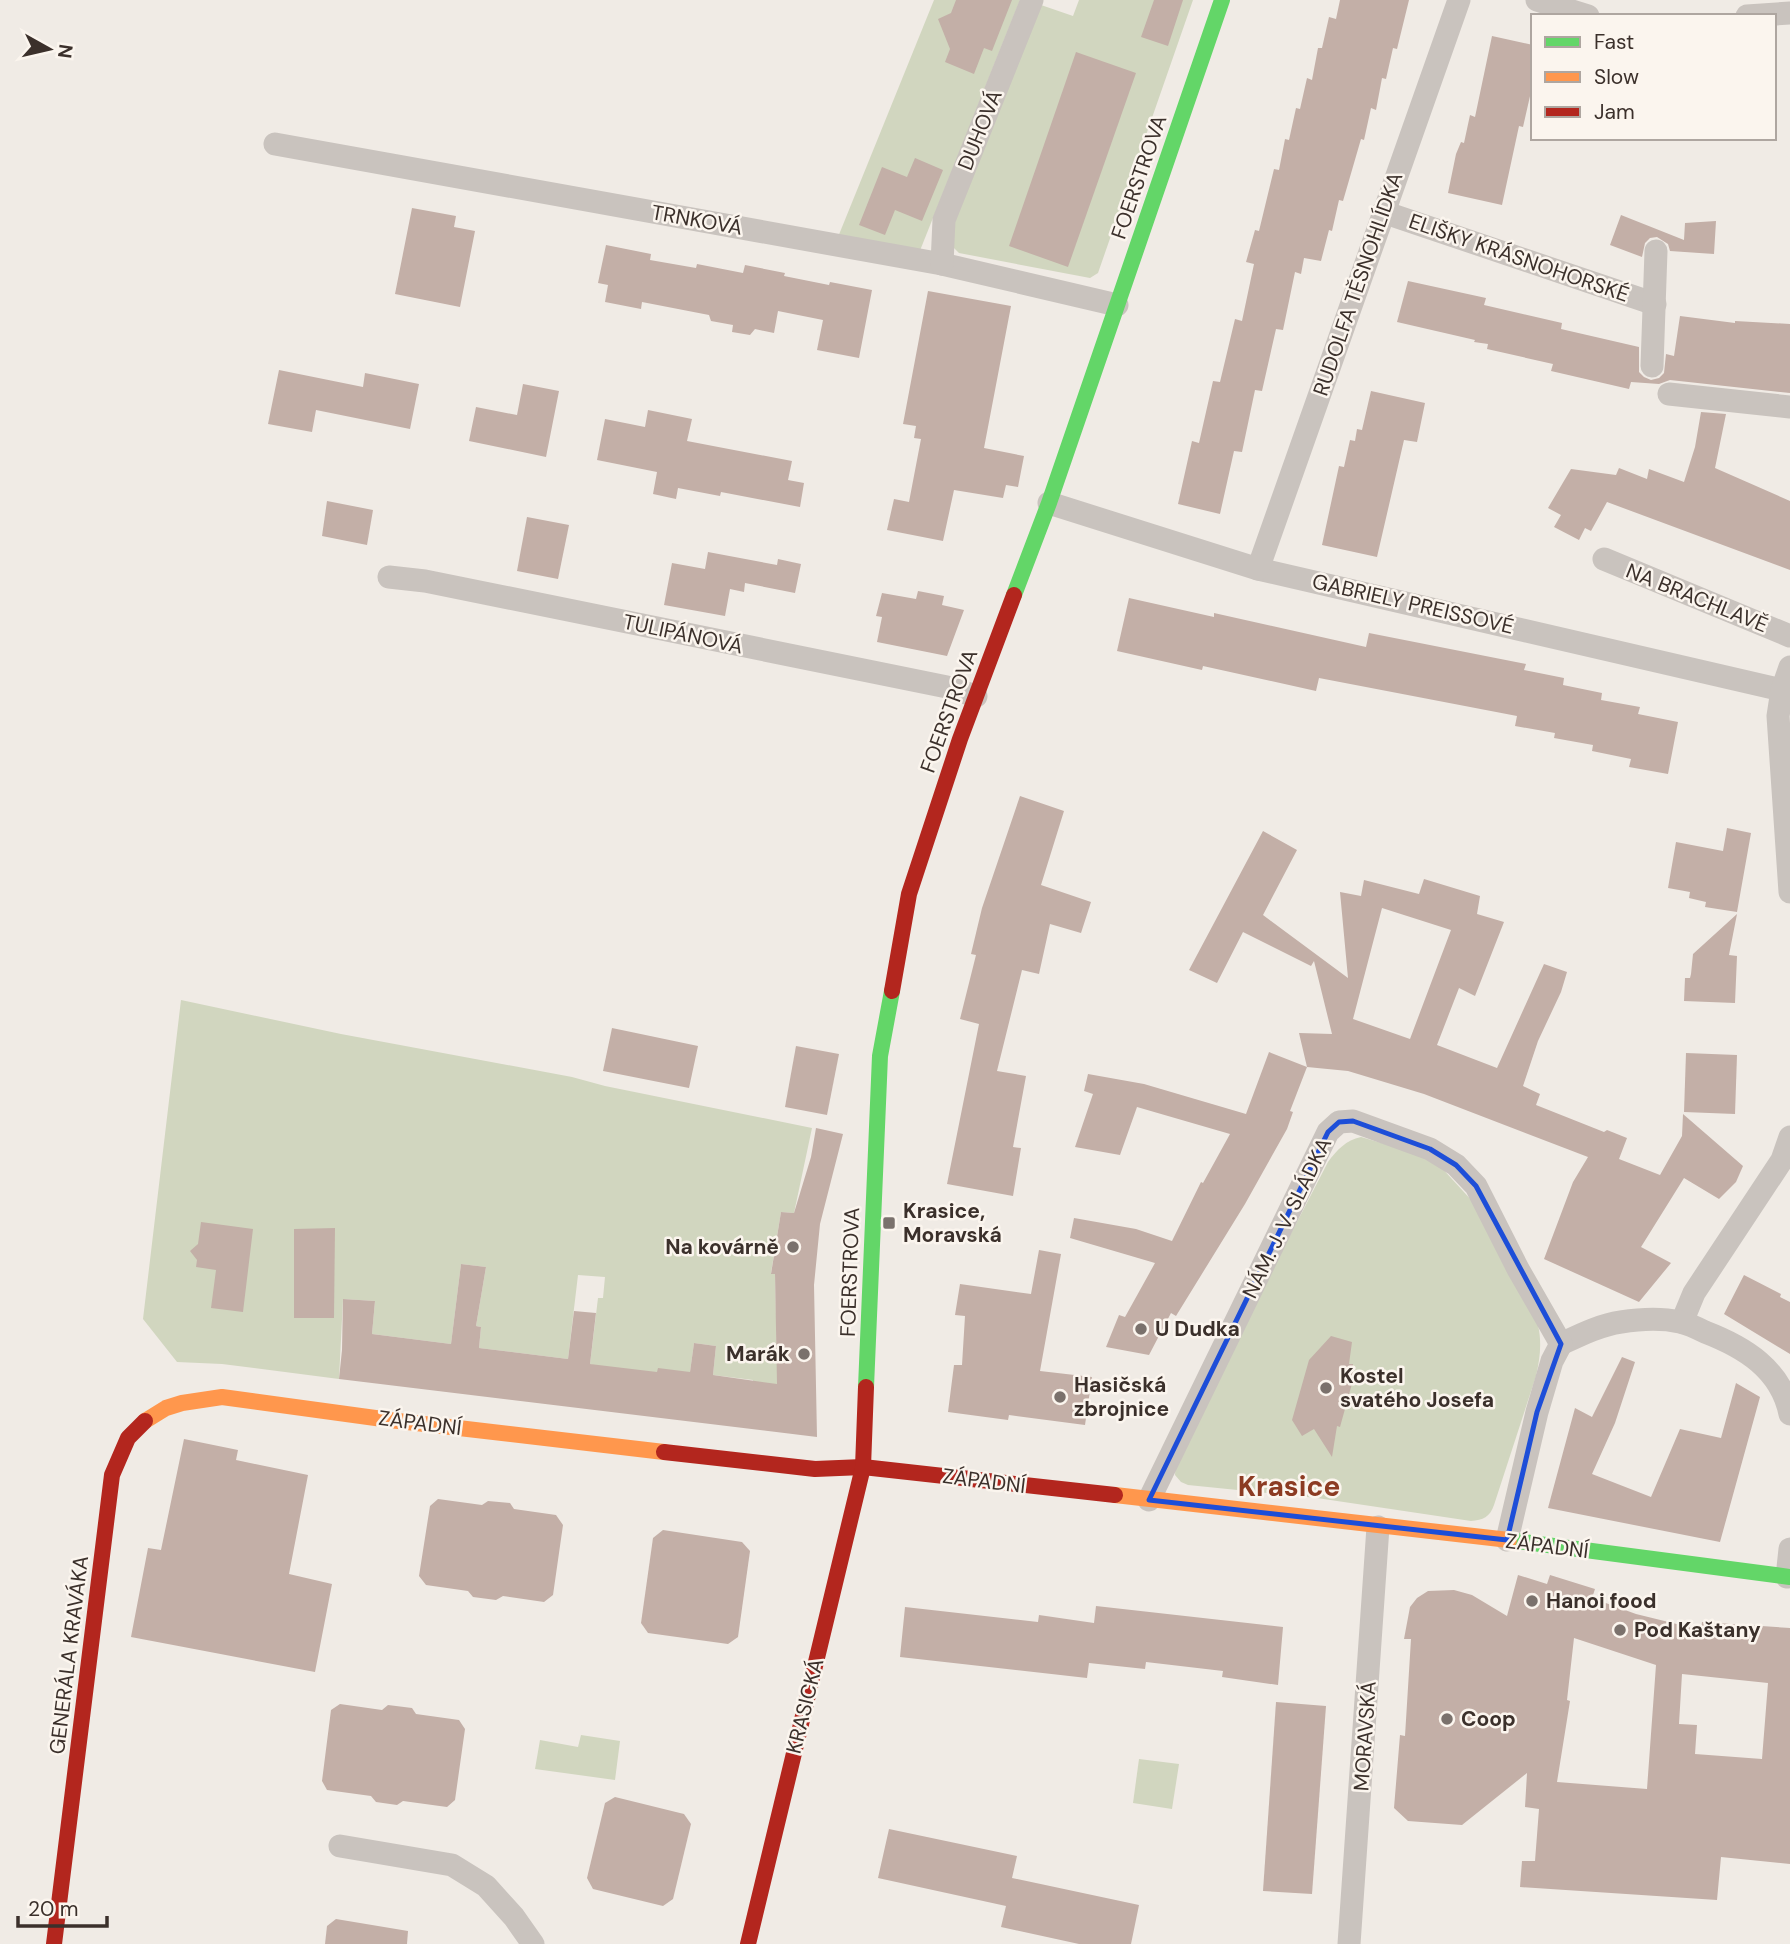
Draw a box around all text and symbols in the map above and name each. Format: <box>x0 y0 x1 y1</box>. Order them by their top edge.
north arrow <box>14 14 84 84</box>
legend <box>1531 14 1776 140</box>
text: Fast <box>1594 28 1634 56</box>
text: N <box>52 43 79 60</box>
text: Slow <box>1594 63 1639 91</box>
street label: DUHOVÁ <box>951 86 1009 174</box>
text: Jam <box>1594 98 1635 126</box>
street label: FOERSTROVA <box>1105 111 1173 243</box>
street label: RUDOLFA TĚSNOHLÍDKA <box>1307 168 1409 400</box>
street label: TRNKOVÁ <box>649 198 745 242</box>
street label: ELIŠKY KRÁSNOHORSKÉ <box>1405 207 1633 309</box>
street label: NA BRACHLAVĚ <box>1622 557 1772 639</box>
street label: GABRIELY PREISSOVÉ <box>1310 567 1516 641</box>
street label: TULIPÁNOVÁ <box>620 608 746 660</box>
street label: FOERSTROVA <box>914 645 984 777</box>
street label: NÁM. J. V. SLÁDKA <box>1236 1133 1338 1303</box>
place label: Krasice, Moravská <box>903 1197 1002 1249</box>
street label: FOERSTROVA <box>834 1207 866 1337</box>
marker: Krasice, Moravská <box>881 1215 897 1231</box>
place label: Na kovárně <box>665 1233 779 1261</box>
marker: Na kovárně <box>785 1239 801 1255</box>
place label: U Dudka <box>1155 1315 1240 1343</box>
marker: U Dudka <box>1133 1321 1149 1337</box>
place label: Marák <box>726 1340 790 1368</box>
marker: Marák <box>796 1346 812 1362</box>
place label: Kostel svatého Josefa <box>1340 1362 1494 1414</box>
place label: Hasičská zbrojnice <box>1074 1371 1169 1423</box>
marker: Kostel svatého Josefa <box>1318 1380 1334 1396</box>
marker: Hasičská zbrojnice <box>1052 1389 1068 1405</box>
street label: ZÁPADNÍ <box>377 1404 463 1442</box>
street label: ZÁPADNÍ <box>941 1462 1027 1500</box>
district label: Krasice <box>1238 1468 1340 1505</box>
street label: ZÁPADNÍ <box>1504 1527 1590 1565</box>
street label: GENERÁLA KRAVÁKA <box>43 1554 95 1756</box>
place label: Hanoi food <box>1546 1587 1657 1615</box>
marker: Hanoi food <box>1524 1593 1540 1609</box>
place label: Pod Kaštany <box>1634 1616 1761 1644</box>
marker: Pod Kaštany <box>1612 1622 1628 1638</box>
street label: KRASICKÁ <box>780 1655 830 1756</box>
street label: MORAVSKÁ <box>1347 1680 1383 1792</box>
place label: Coop <box>1461 1705 1516 1733</box>
marker: Coop <box>1439 1711 1455 1727</box>
scale bar <box>18 1884 107 1928</box>
text: 20 m <box>28 1895 79 1923</box>

